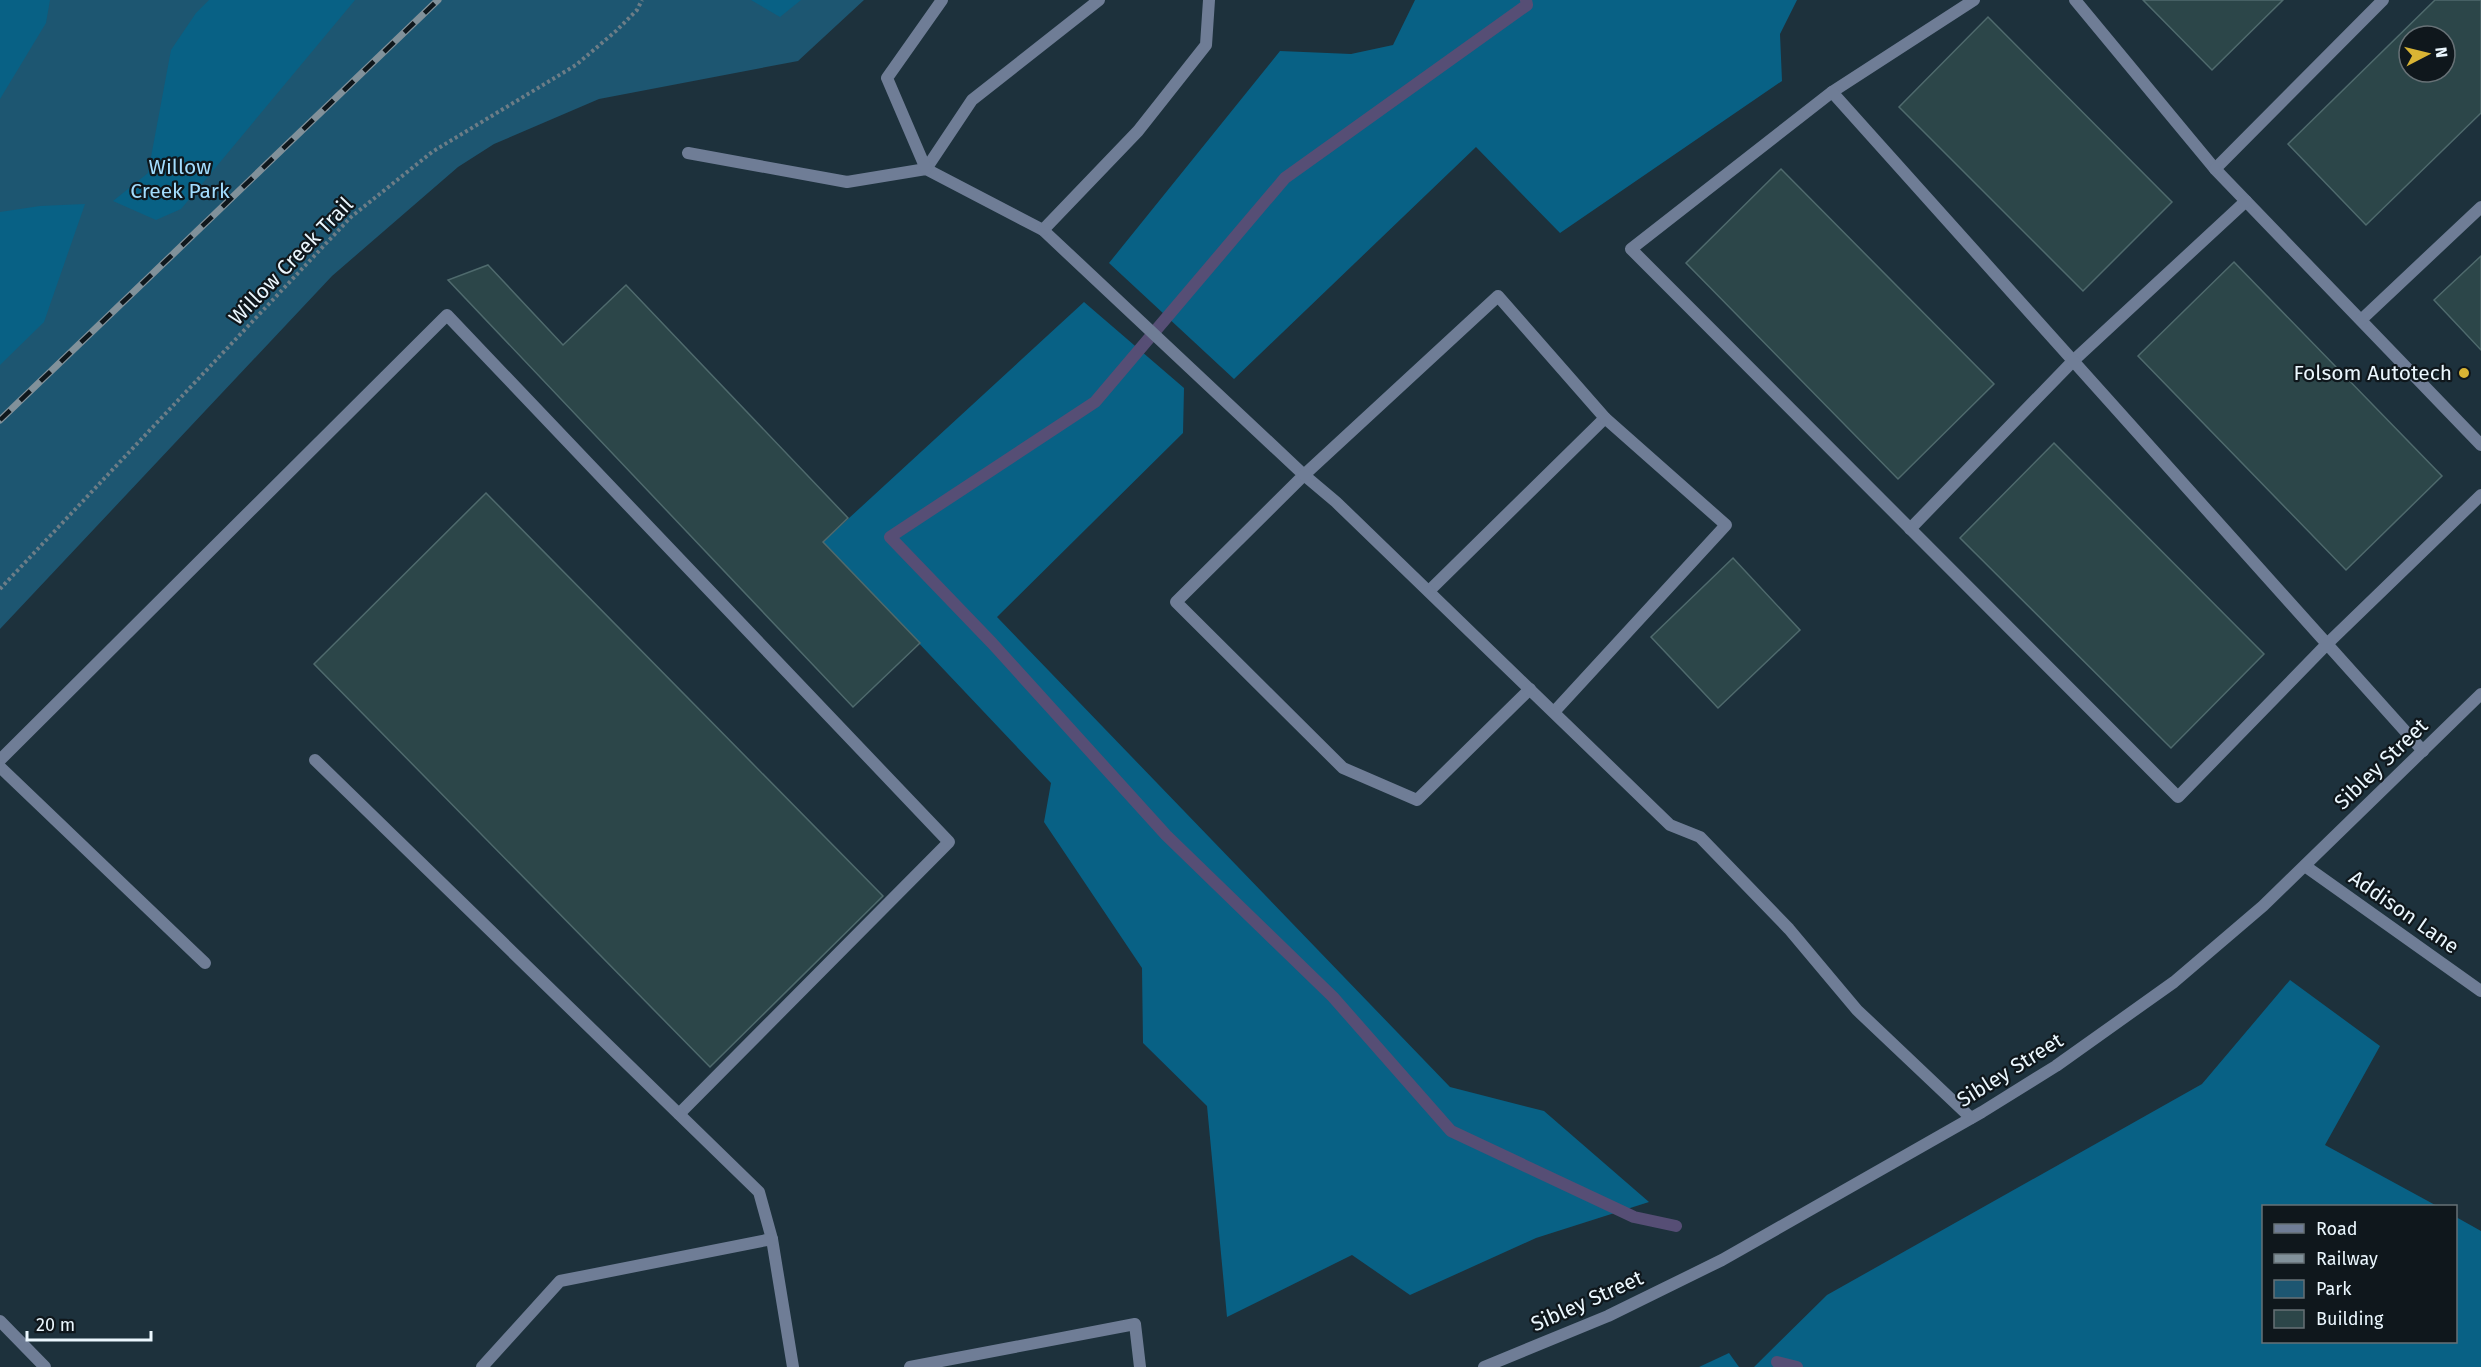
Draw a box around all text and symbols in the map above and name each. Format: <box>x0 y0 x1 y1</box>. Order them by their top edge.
north arrow <box>2397 24 2457 84</box>
text: N <box>2431 46 2451 59</box>
park label: Willow Creek Park <box>130 154 230 204</box>
street label: Willow Creek Trail <box>223 192 359 330</box>
place label: Folsom Autotech <box>2294 360 2452 386</box>
marker: Folsom Autotech <box>2457 366 2471 380</box>
street label: Sibley Street <box>2329 713 2434 815</box>
street label: Addison Lane <box>2344 865 2464 959</box>
street label: Sibley Street <box>1952 1027 2068 1113</box>
legend <box>2262 1205 2457 1343</box>
text: Road <box>2316 1218 2358 1240</box>
text: Railway <box>2316 1248 2378 1270</box>
street label: Sibley Street <box>1527 1265 1648 1337</box>
text: Park <box>2316 1278 2352 1300</box>
scale bar <box>27 1304 152 1342</box>
text: Building <box>2316 1308 2384 1330</box>
text: 20 m <box>36 1314 75 1336</box>

